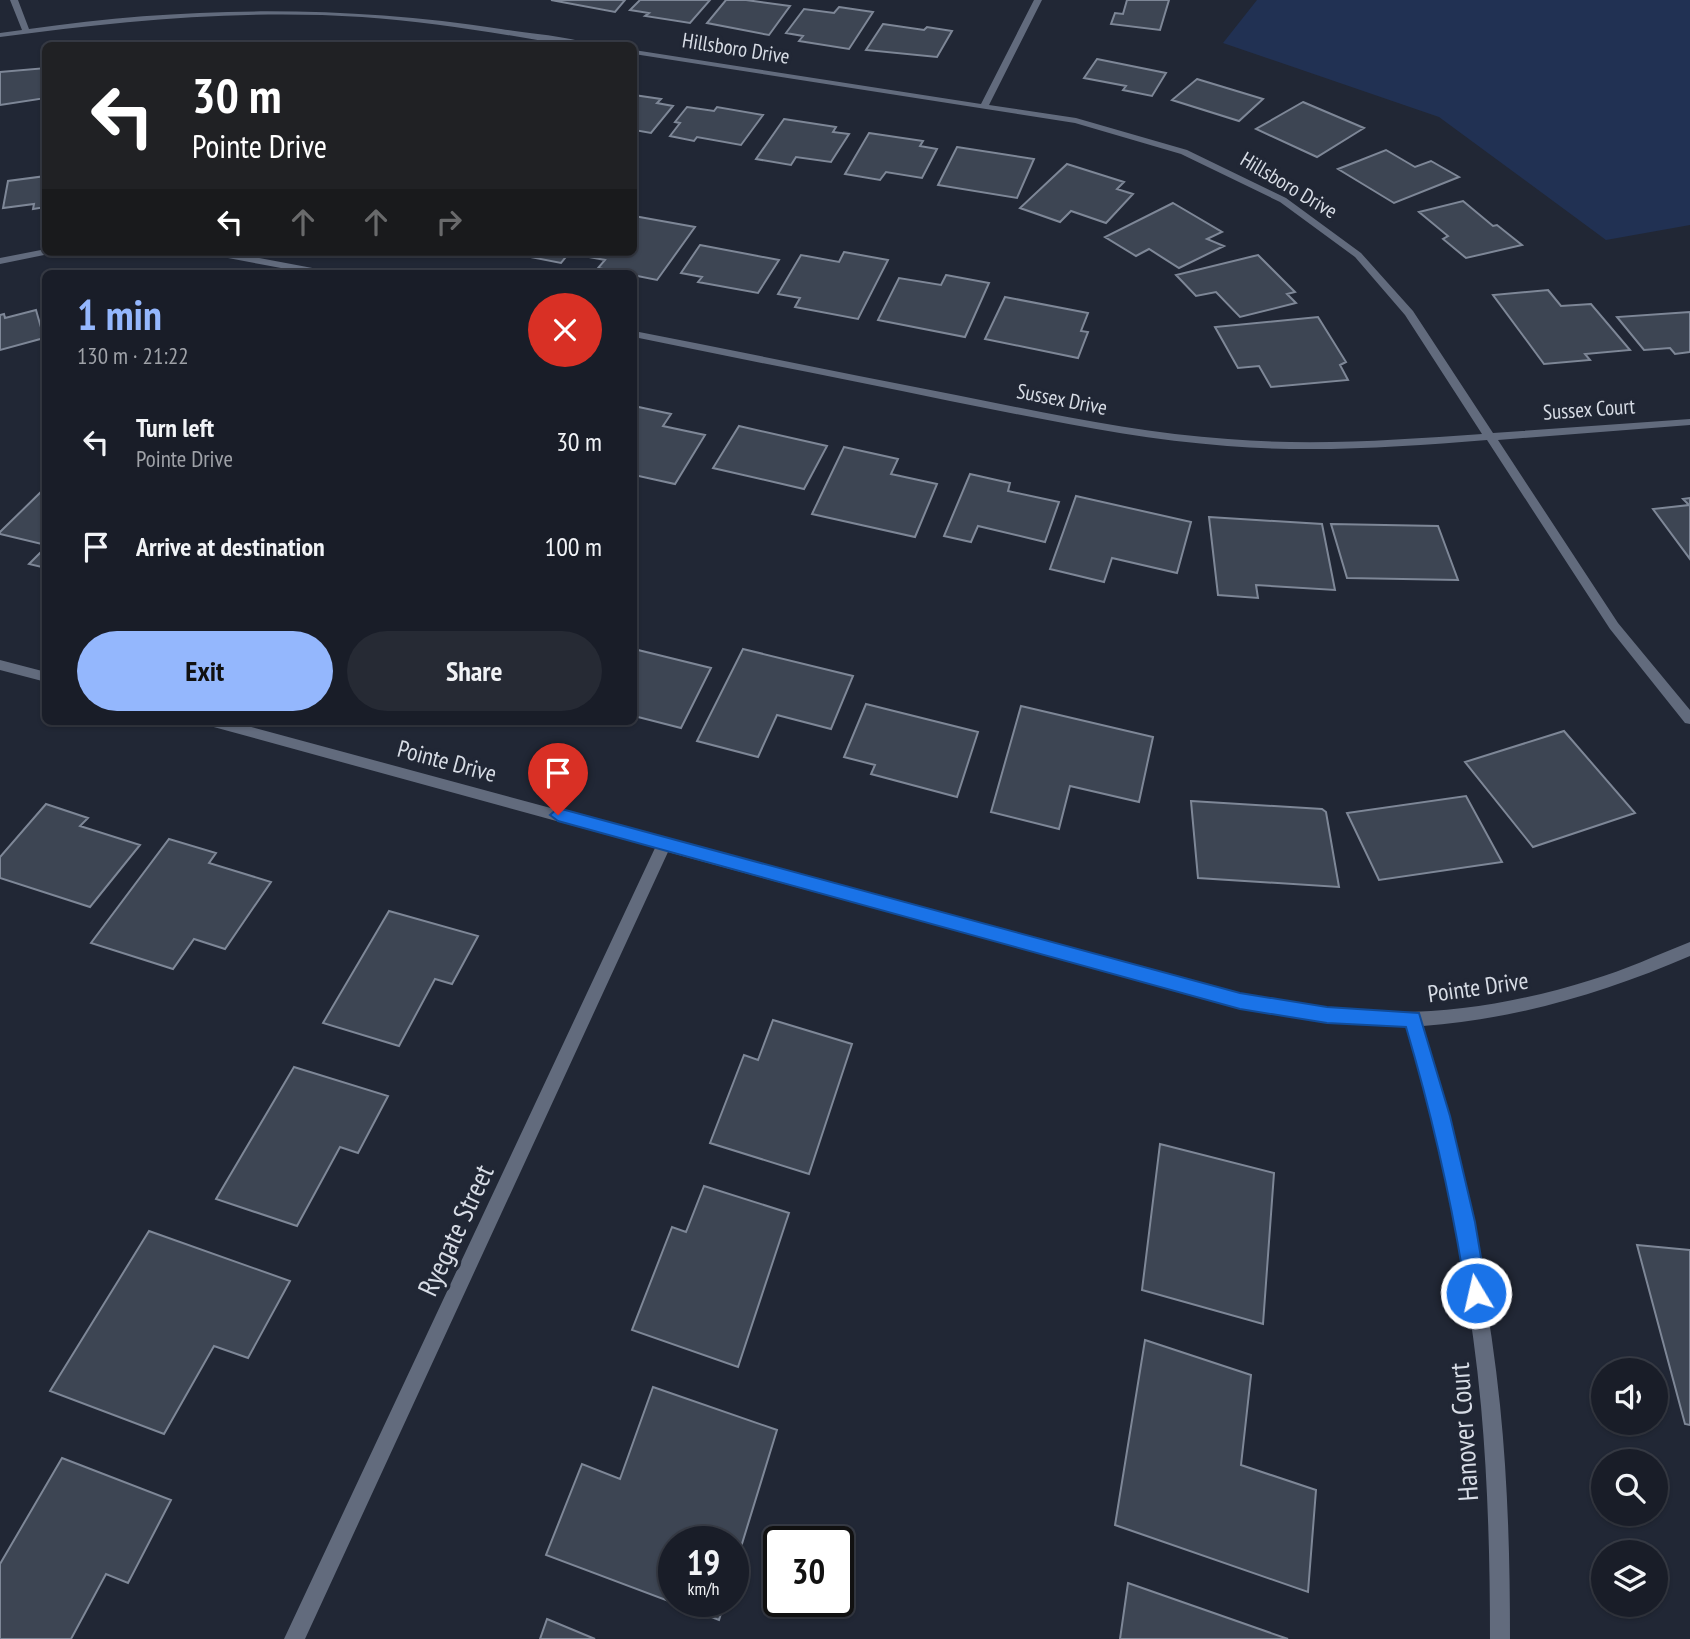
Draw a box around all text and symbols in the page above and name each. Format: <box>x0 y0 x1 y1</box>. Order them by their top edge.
street label: Hillsboro Drive <box>680 26 792 70</box>
text: 30 m <box>192 63 281 127</box>
icon: left <box>77 70 168 161</box>
text: Pointe Drive <box>192 125 327 167</box>
street label: Hillsboro Drive <box>1236 146 1342 224</box>
icon: left <box>211 203 249 241</box>
icon: ahead <box>284 203 322 241</box>
icon: ahead <box>357 203 395 241</box>
icon: right <box>430 203 468 241</box>
text: 1 min <box>77 287 162 342</box>
button: close <box>528 293 602 367</box>
text: 130 m · 21:22 <box>77 341 189 370</box>
street label: Sussex Drive <box>1015 377 1109 421</box>
street label: Sussex Court <box>1542 392 1636 426</box>
text: Turn left <box>136 411 214 444</box>
icon: left <box>77 423 115 461</box>
text: 30 m <box>556 425 602 458</box>
text: Pointe Drive <box>136 444 233 473</box>
icon: arrive <box>77 528 115 566</box>
text: Arrive at destination <box>136 530 325 563</box>
text: 100 m <box>544 530 602 563</box>
button: Exit <box>77 631 333 711</box>
button: Share <box>347 631 602 711</box>
street label: Pointe Drive <box>394 733 500 789</box>
pin <box>528 743 588 815</box>
icon: arrive <box>539 754 577 792</box>
street label: Pointe Drive <box>1426 965 1530 1009</box>
street label: Ryegate Street <box>408 1158 502 1302</box>
position arrow <box>1439 1256 1513 1330</box>
map controls <box>1591 1358 1668 1617</box>
button: sound <box>1591 1358 1668 1435</box>
street label: Hanover Court <box>1440 1361 1486 1502</box>
button: search <box>1591 1449 1668 1526</box>
speed limit sign: 30 <box>763 1526 854 1617</box>
text: 19 <box>687 1539 720 1585</box>
button: layers <box>1591 1540 1668 1617</box>
text: km/h <box>688 1577 719 1600</box>

